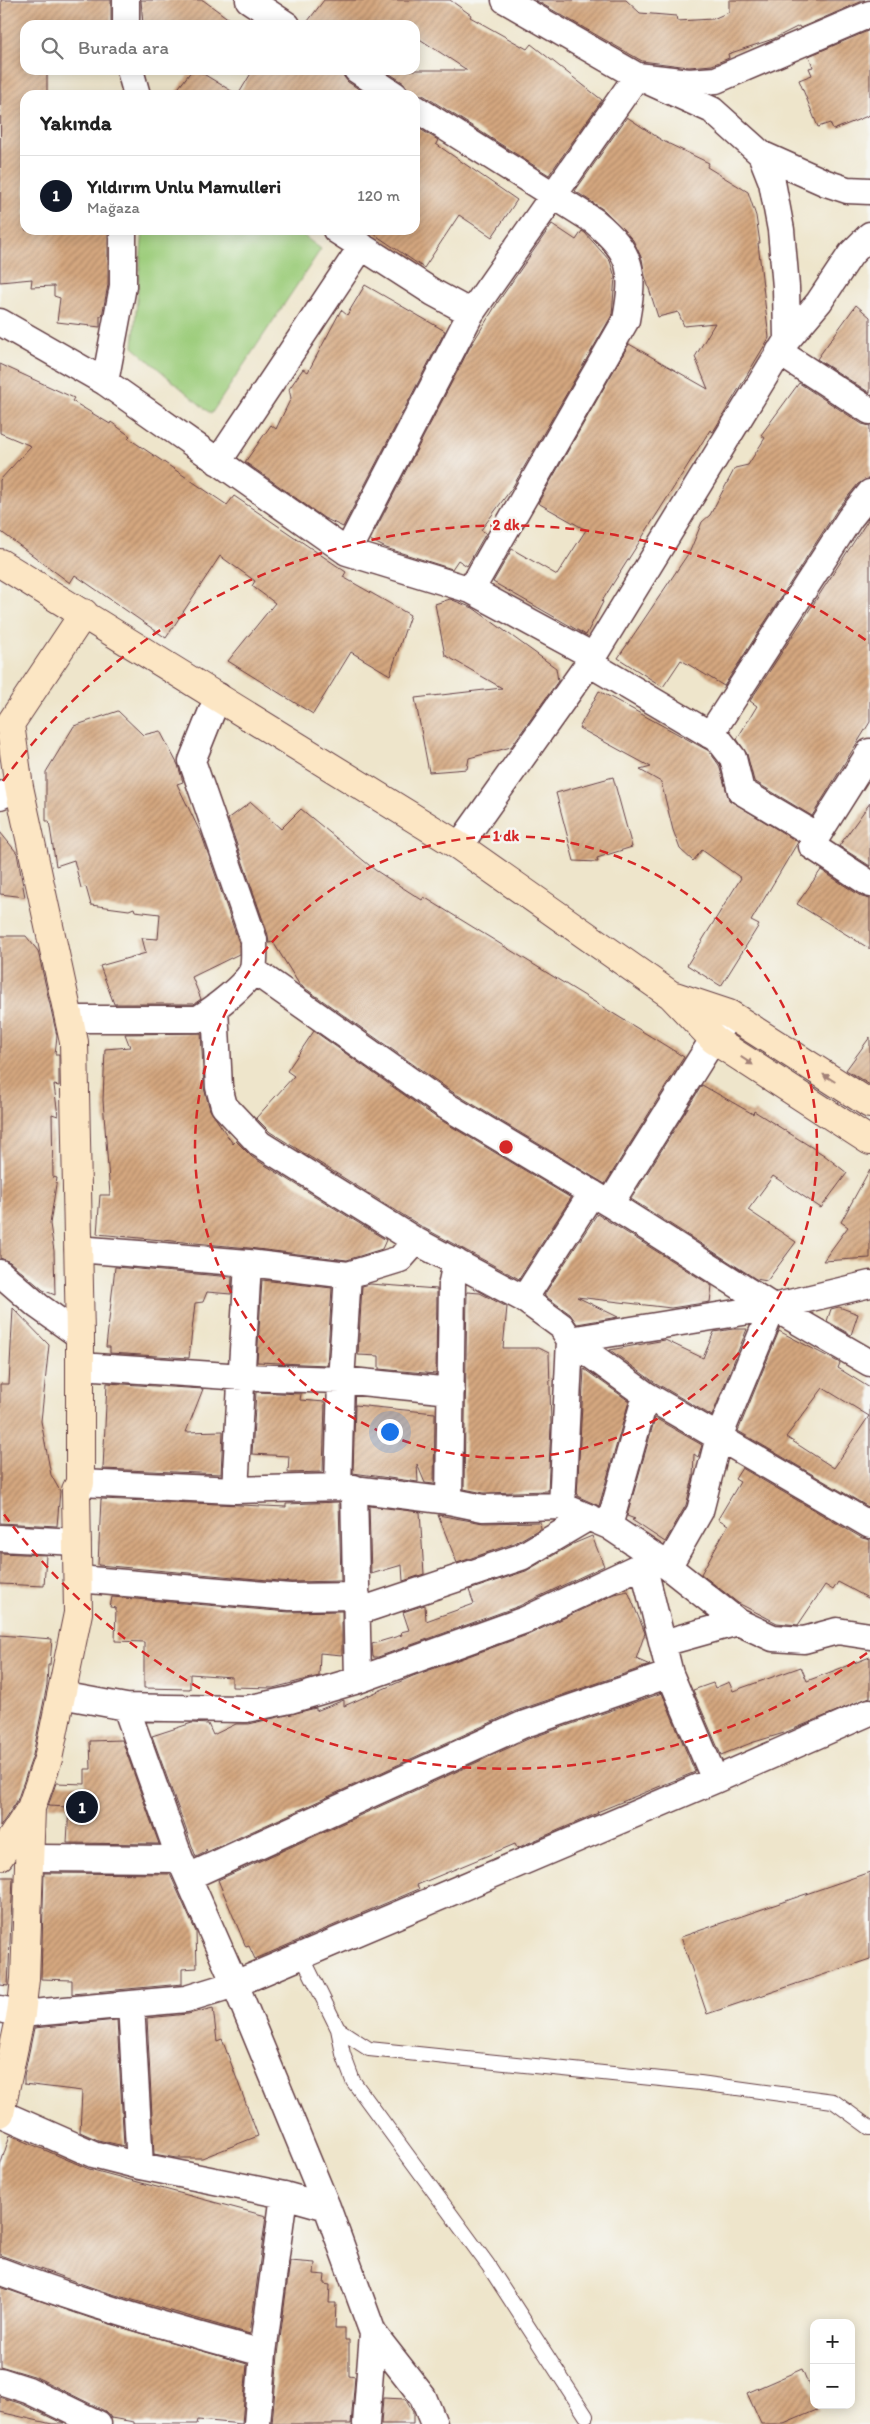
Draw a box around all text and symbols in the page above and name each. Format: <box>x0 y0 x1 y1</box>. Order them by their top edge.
search box <box>20 20 420 75</box>
icon: search <box>38 34 66 62</box>
text: Burada ara <box>78 36 169 59</box>
text: Yakında <box>40 110 112 135</box>
text: Yıldırım Unlu Mamulleri <box>87 175 281 198</box>
text: 1 <box>52 186 60 205</box>
text: 120 m <box>357 186 400 205</box>
text: Mağaza <box>87 198 140 217</box>
text: 2 dk <box>492 516 520 534</box>
text: 1 dk <box>493 827 519 845</box>
one-way arrow <box>740 1056 754 1066</box>
one-way arrow <box>822 1073 835 1083</box>
centre of rings <box>497 1138 515 1156</box>
your location <box>377 1419 403 1445</box>
pin: 1 <box>66 1788 98 1826</box>
map controls <box>810 2319 855 2409</box>
button: + <box>810 2319 855 2364</box>
button: − <box>810 2364 855 2409</box>

